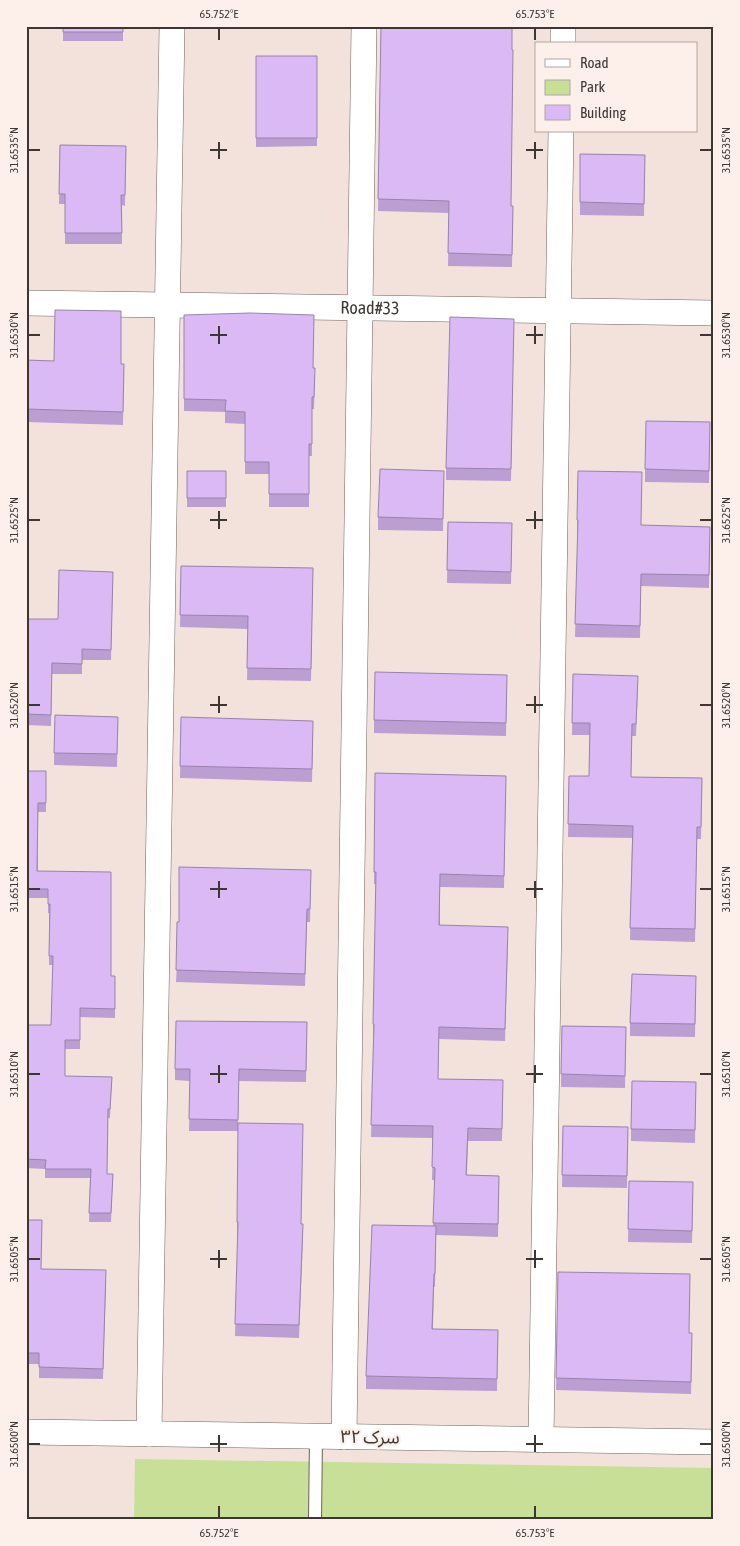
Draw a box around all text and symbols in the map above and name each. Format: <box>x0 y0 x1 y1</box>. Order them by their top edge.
text: 65.752°E <box>200 7 238 21</box>
text: 65.753°E <box>516 7 554 21</box>
legend <box>535 42 698 132</box>
text: Road <box>580 54 609 71</box>
text: Park <box>580 78 605 95</box>
text: Building <box>580 104 626 121</box>
text: 31.6535°N <box>7 127 21 173</box>
text: 31.6535°N <box>719 127 733 173</box>
street label: Road#33 <box>340 297 400 318</box>
text: 31.6530°N <box>7 312 21 358</box>
text: 31.6530°N <box>719 312 733 358</box>
text: 31.6525°N <box>7 497 21 543</box>
text: 31.6525°N <box>719 497 733 543</box>
text: 31.6520°N <box>7 682 21 728</box>
text: 31.6520°N <box>719 682 733 728</box>
text: 31.6515°N <box>7 866 21 912</box>
text: 31.6515°N <box>719 866 733 912</box>
text: 31.6510°N <box>7 1051 21 1097</box>
text: 31.6510°N <box>719 1051 733 1097</box>
text: 31.6505°N <box>7 1236 21 1282</box>
text: 31.6505°N <box>719 1236 733 1282</box>
text: 31.6500°N <box>7 1421 21 1467</box>
text: 31.6500°N <box>719 1421 733 1467</box>
street label: سرک ۳۲ <box>340 1425 400 1449</box>
text: 65.752°E <box>200 1526 238 1540</box>
text: 65.753°E <box>516 1526 554 1540</box>

